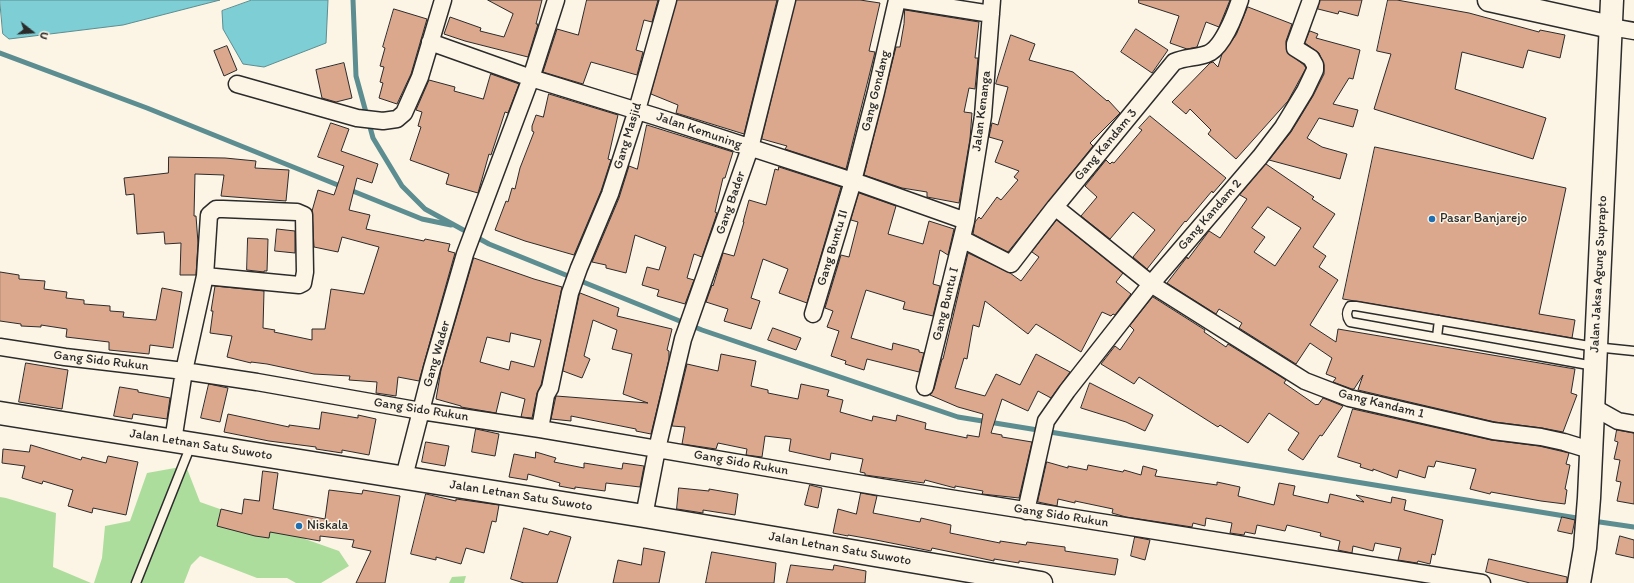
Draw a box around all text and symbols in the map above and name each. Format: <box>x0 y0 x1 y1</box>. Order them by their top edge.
north arrow <box>12 12 52 52</box>
text: U <box>37 30 51 41</box>
street label: Gang Gondang <box>858 49 894 133</box>
street label: Jalan Kenanga <box>969 70 995 152</box>
street label: Gang Masjid <box>610 101 646 171</box>
street label: Gang Kandam 3 <box>1071 106 1141 184</box>
street label: Jalan Kemuning <box>654 109 744 153</box>
street label: Gang Bader <box>713 169 749 237</box>
street label: Gang Kandam 2 <box>1175 176 1245 254</box>
street label: Jalan Jaksa Agung Suprapto <box>1587 195 1611 353</box>
street label: Gang Buntu II <box>814 208 852 288</box>
place label: Pasar Banjarejo <box>1440 211 1527 227</box>
marker: Pasar Banjarejo <box>1427 214 1437 224</box>
street label: Gang Buntu I <box>929 266 963 342</box>
street label: Gang Wader <box>420 319 454 389</box>
street label: Gang Sido Rukun <box>53 347 149 375</box>
street label: Gang Kandam 1 <box>1336 386 1426 422</box>
street label: Gang Sido Rukun <box>372 395 470 425</box>
street label: Jalan Letnan Satu Suwoto <box>129 426 273 464</box>
street label: Gang Sido Rukun <box>693 447 789 479</box>
street label: Jalan Letnan Satu Suwoto <box>449 477 593 515</box>
street label: Gang Sido Rukun <box>1012 501 1110 531</box>
place label: Niskala <box>307 518 348 534</box>
marker: Niskala <box>294 521 304 531</box>
street label: Jalan Letnan Satu Suwoto <box>768 529 912 569</box>

